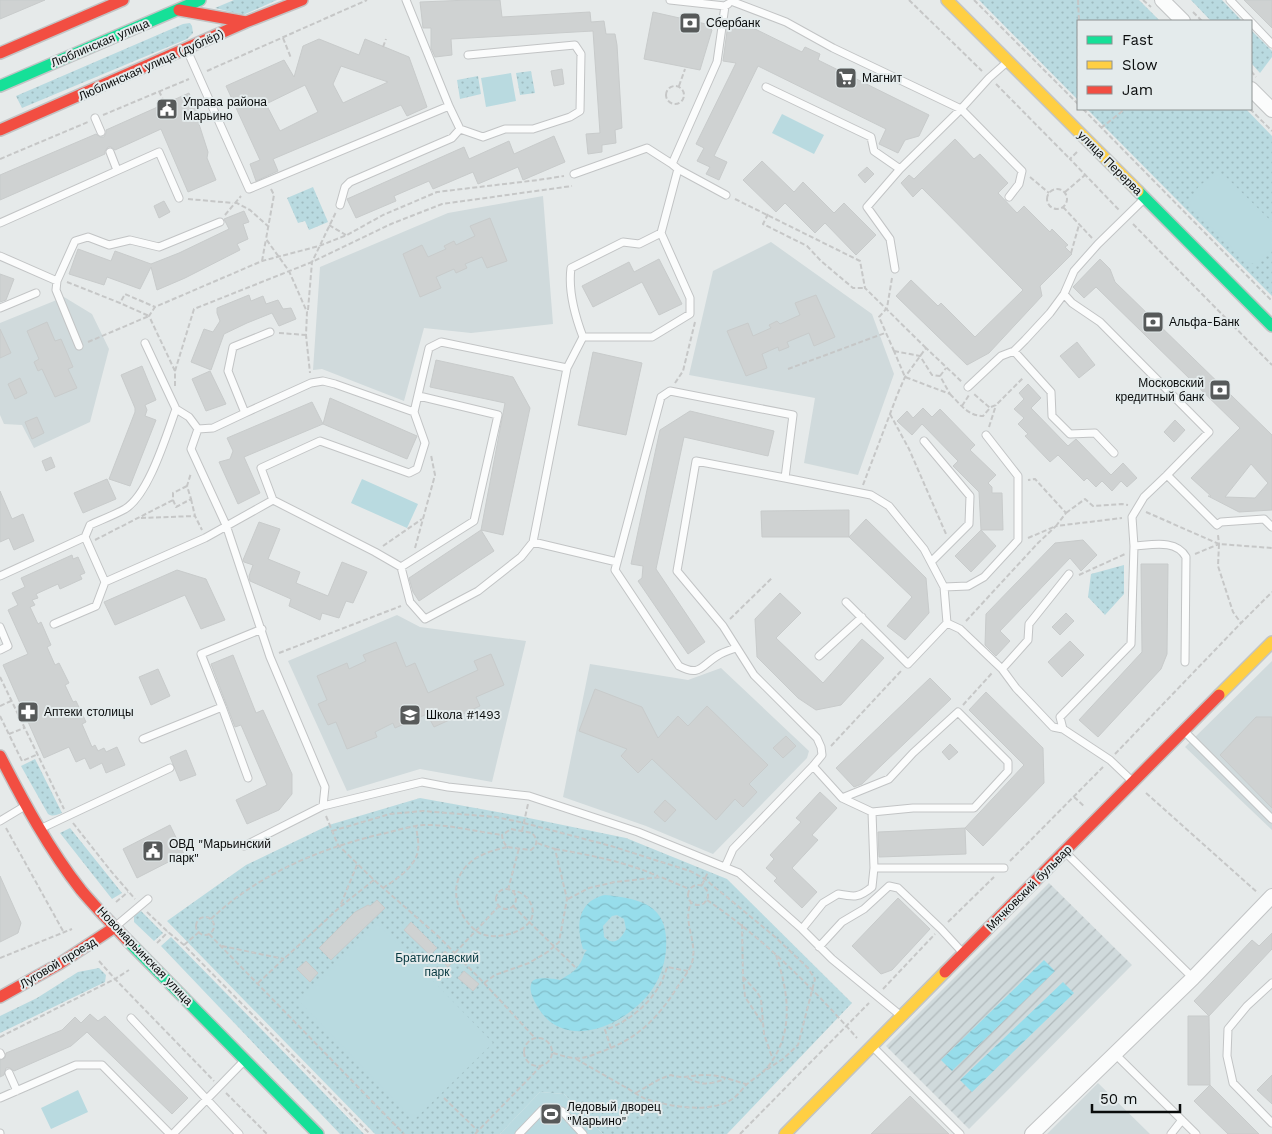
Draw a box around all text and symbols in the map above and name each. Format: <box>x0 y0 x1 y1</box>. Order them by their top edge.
bank icon: Сбербанк <box>678 11 702 35</box>
street label: Люблинская улица <box>49 16 152 70</box>
place label: Сбербанк <box>706 16 761 30</box>
legend <box>1077 20 1252 110</box>
street label: Люблинская улица (дублёр) <box>76 27 226 103</box>
text: Fast <box>1122 31 1154 49</box>
text: Slow <box>1122 56 1158 74</box>
supermarket icon: Магнит <box>834 66 858 90</box>
place label: Магнит <box>862 71 903 85</box>
text: Jam <box>1122 81 1153 99</box>
place label: Управа района Марьино <box>183 95 267 123</box>
public building icon: Управа района Марьино <box>155 97 179 121</box>
street label: улица Перерва <box>1075 128 1145 198</box>
bank icon: Альфа-Банк <box>1141 310 1165 334</box>
place label: Альфа-Банк <box>1169 315 1240 329</box>
place label: Московский кредитный банк <box>1115 376 1205 404</box>
bank icon: Московский кредитный банк <box>1208 378 1232 402</box>
pharmacy icon: Аптеки столицы <box>16 700 40 724</box>
school or university icon: Школа #1493 <box>398 703 422 727</box>
place label: Аптеки столицы <box>44 705 134 719</box>
place label: Школа #1493 <box>426 708 500 722</box>
place label: ОВД "Марьинский парк" <box>169 837 271 865</box>
public building icon: ОВД "Марьинский парк" <box>141 839 165 863</box>
street label: Мячковский бульвар <box>983 842 1075 934</box>
street label: Новомарьинская улица <box>94 904 196 1008</box>
street label: Луговой проезд <box>17 935 99 991</box>
park label: Братиславский парк <box>395 951 479 979</box>
scale bar <box>1092 1082 1180 1114</box>
text: 50 m <box>1100 1090 1137 1108</box>
place label: Ледовый дворец "Марьино" <box>567 1100 661 1128</box>
sports icon: Ледовый дворец "Марьино" <box>539 1102 563 1126</box>

